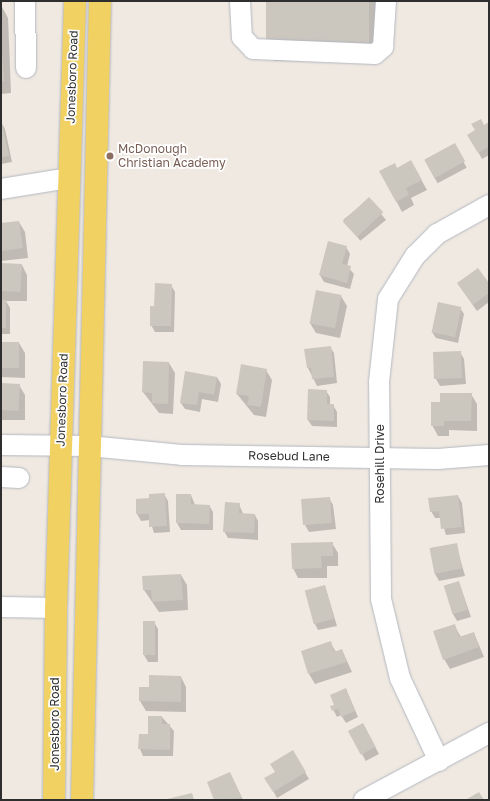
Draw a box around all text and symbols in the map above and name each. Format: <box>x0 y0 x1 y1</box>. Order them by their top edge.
street label: Jonesboro Road <box>63 30 81 124</box>
place label: McDonough Christian Academy <box>118 142 226 170</box>
marker: McDonough Christian Academy <box>105 151 115 161</box>
street label: Jonesboro Road <box>53 353 71 447</box>
street label: Rosehill Drive <box>373 424 387 504</box>
street label: Rosebud Lane <box>248 448 330 464</box>
street label: Jonesboro Road <box>48 677 62 771</box>

